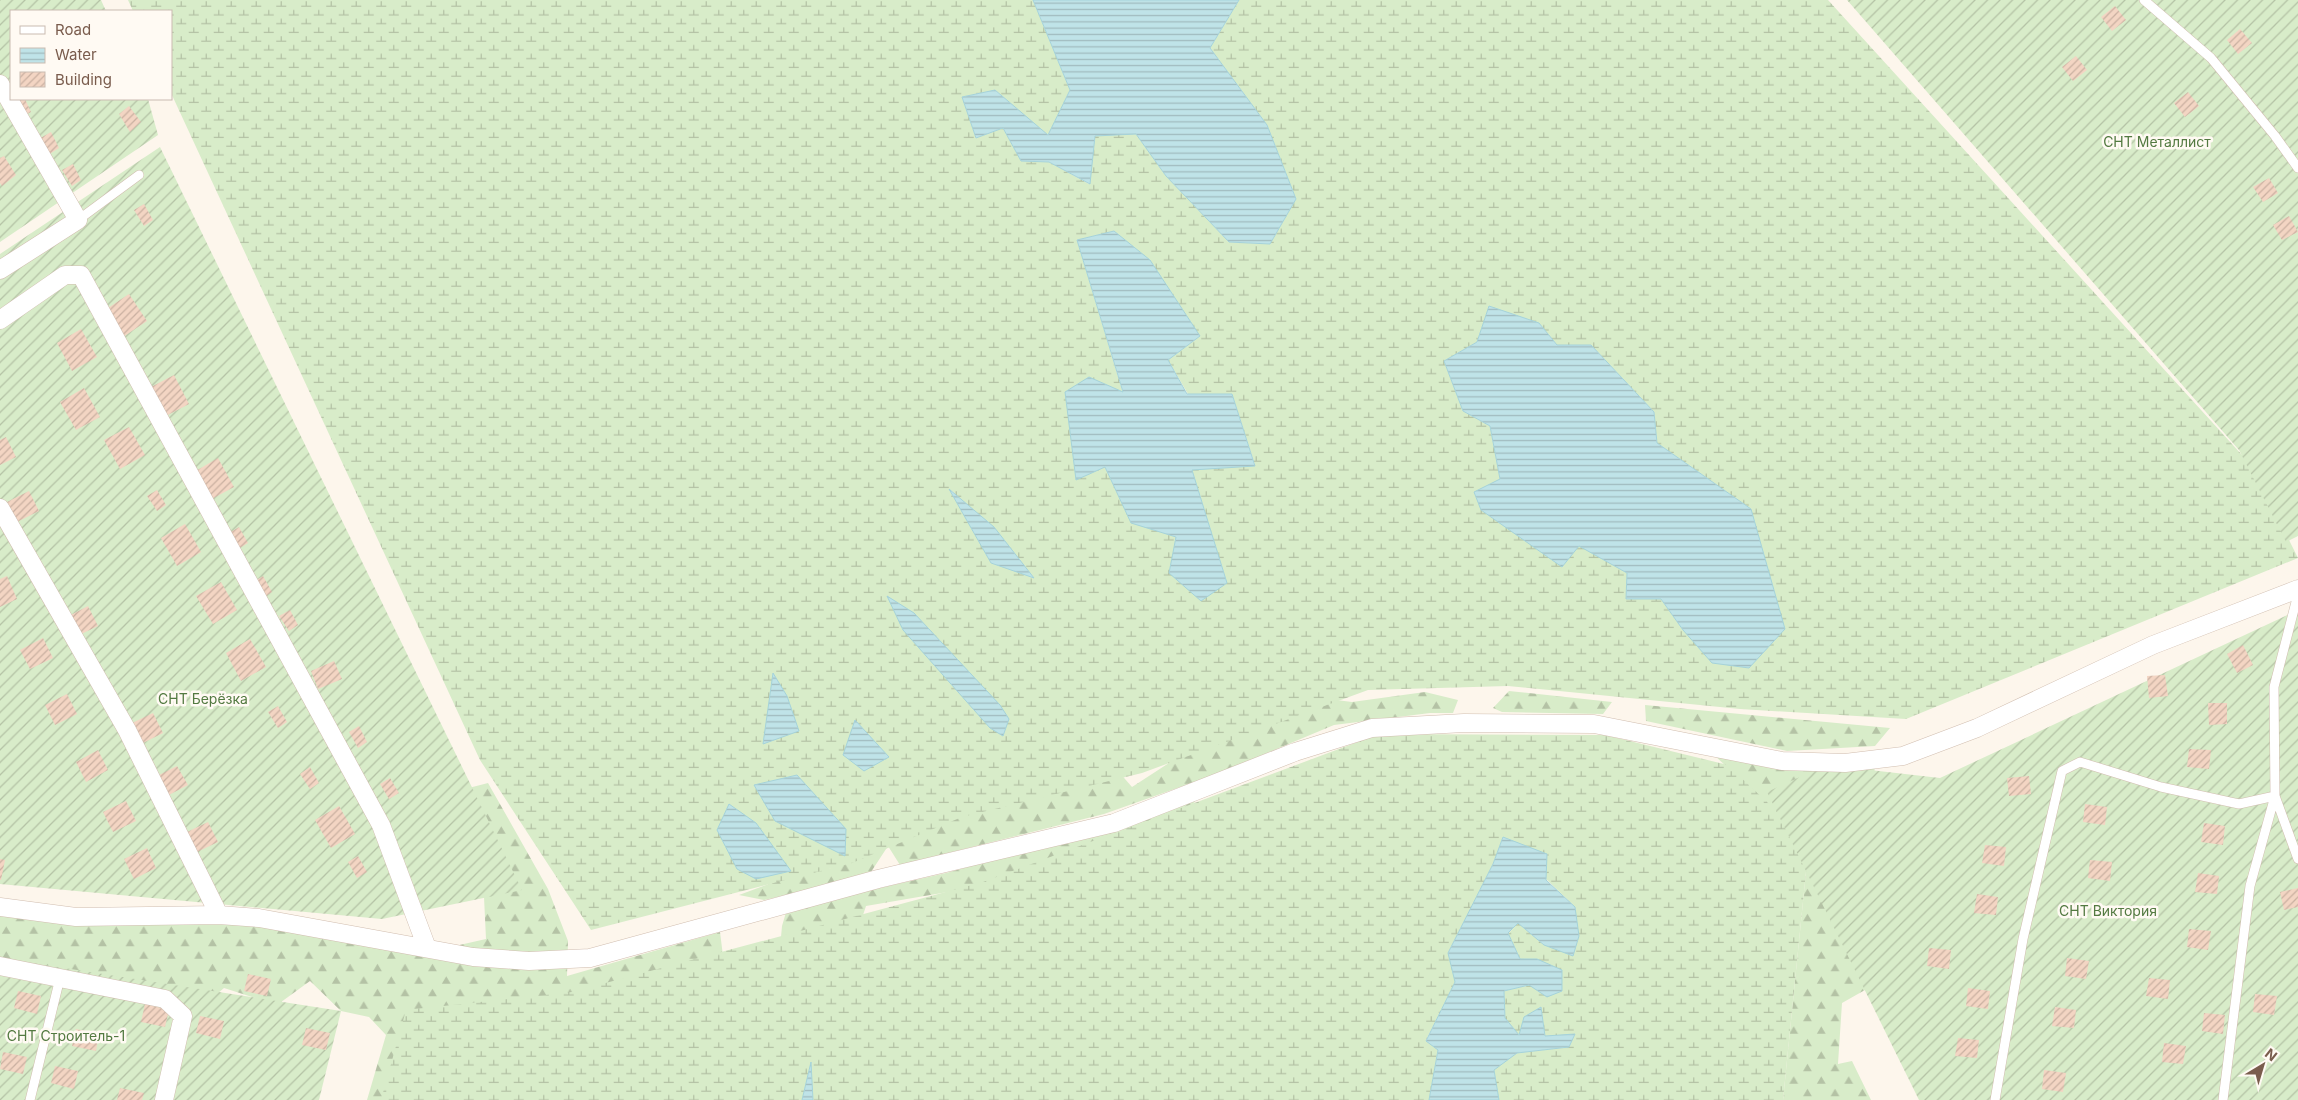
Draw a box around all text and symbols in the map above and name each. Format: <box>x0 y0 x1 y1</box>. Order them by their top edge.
legend <box>10 10 172 100</box>
text: Road <box>55 20 91 39</box>
text: Water <box>55 45 97 64</box>
text: Building <box>55 70 112 89</box>
park label: СНТ Металлист <box>2103 133 2211 150</box>
park label: СНТ Берёзка <box>158 690 248 707</box>
park label: СНТ Виктория <box>2059 902 2157 919</box>
park label: СНТ Строитель-1 <box>7 1027 125 1044</box>
north arrow <box>2238 1040 2288 1090</box>
text: N <box>2262 1044 2281 1064</box>

